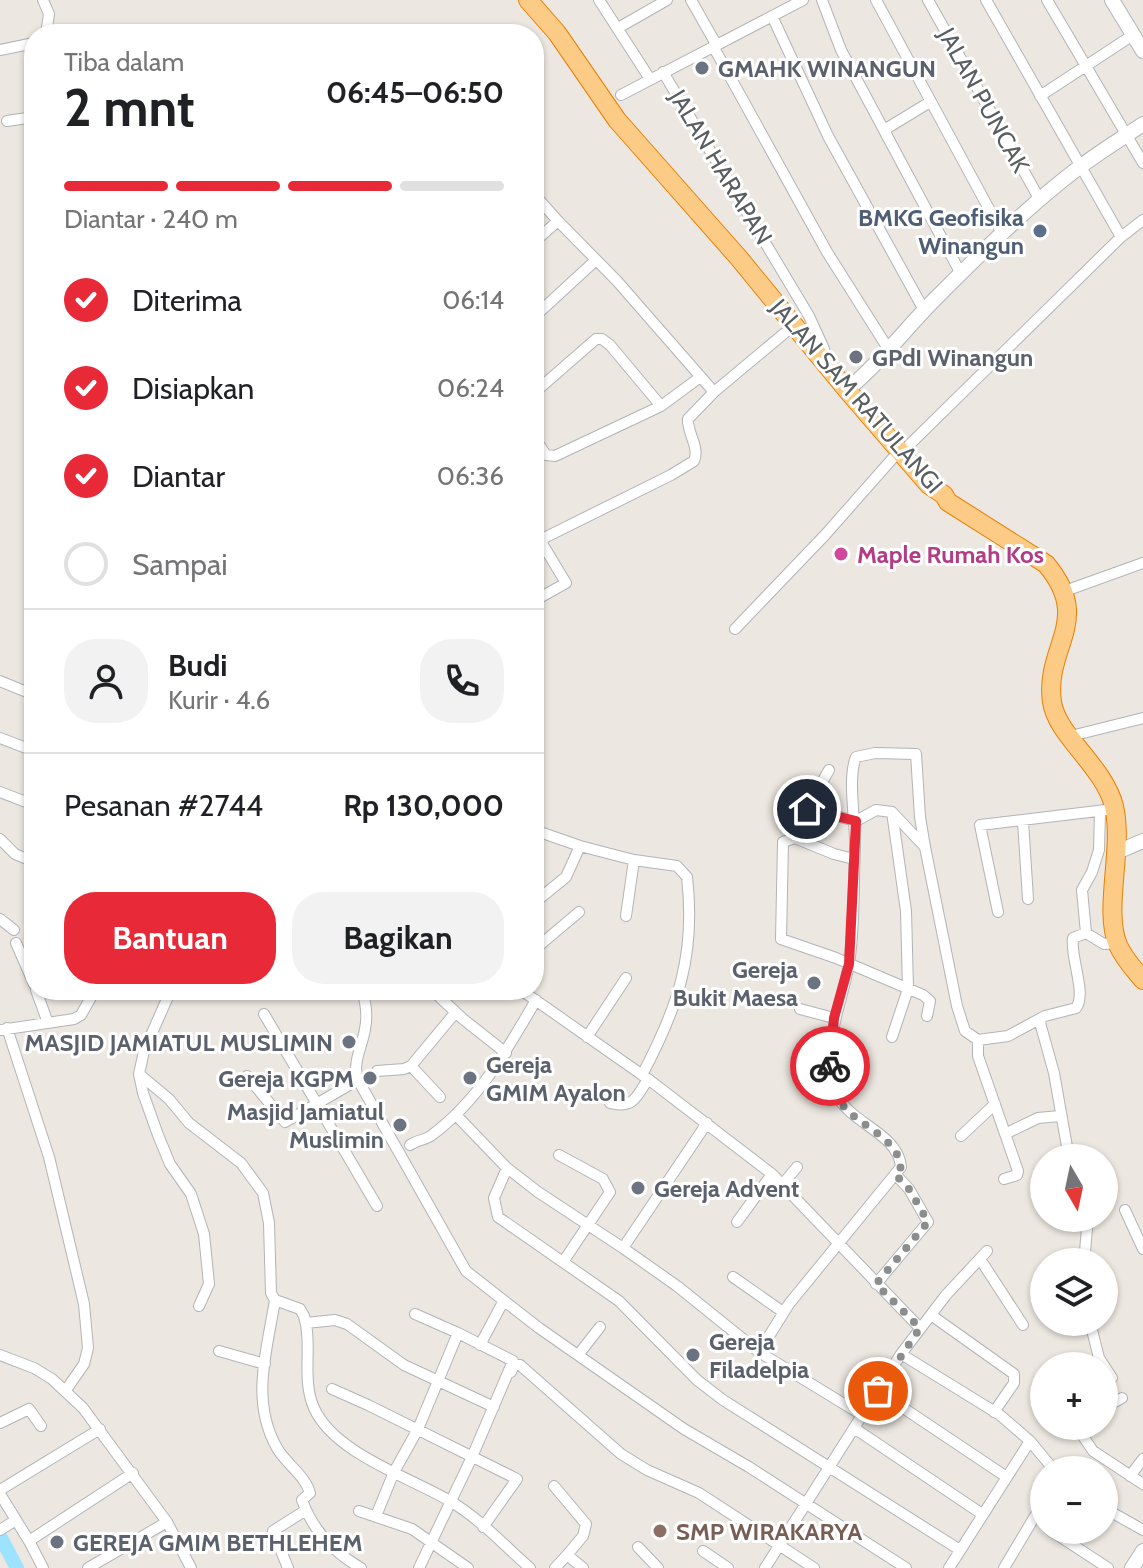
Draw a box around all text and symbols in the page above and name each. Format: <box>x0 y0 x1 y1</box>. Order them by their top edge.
street label: JALAN PUNCAK <box>932 22 1036 178</box>
text: Tiba dalam <box>64 46 184 78</box>
place label: GMAHK WINANGUN <box>718 54 936 83</box>
marker: GMAHK WINANGUN <box>693 59 711 77</box>
text: 06:45–06:50 <box>326 74 504 111</box>
text: 2 mnt <box>64 76 195 139</box>
street label: JALAN HARAPAN <box>663 83 779 250</box>
text: Diantar · 240 m <box>64 203 238 235</box>
place label: BMKG Geofisika Winangun <box>858 203 1024 260</box>
marker: BMKG Geofisika Winangun <box>1031 222 1049 240</box>
icon: check <box>64 278 108 322</box>
text: Diterima <box>132 282 242 319</box>
text: 06:14 <box>442 284 504 316</box>
street label: JALAN SAM RATULANGI <box>764 292 949 499</box>
place label: GPdI Winangun <box>872 343 1033 372</box>
marker: GPdI Winangun <box>847 348 865 366</box>
icon: check <box>64 366 108 410</box>
text: Disiapkan <box>132 370 254 407</box>
text: 06:24 <box>437 372 504 404</box>
icon: check <box>64 454 108 498</box>
text: Diantar <box>132 458 225 495</box>
text: 06:36 <box>437 460 504 492</box>
place label: Maple Rumah Kos <box>857 540 1044 569</box>
marker: Maple Rumah Kos <box>832 545 850 563</box>
text: Sampai <box>132 546 228 583</box>
button: person <box>64 639 148 723</box>
button: phone <box>420 639 504 723</box>
text: Budi <box>168 647 228 684</box>
text: Kurir · 4.6 <box>168 684 270 716</box>
pin <box>773 775 841 843</box>
text: Pesanan #2744 <box>64 787 263 824</box>
text: Rp 130,000 <box>343 787 504 824</box>
icon: home <box>785 787 829 831</box>
button: Bantuan <box>64 892 276 984</box>
button: Bagikan <box>292 892 504 984</box>
place label: Gereja Bukit Maesa <box>673 955 798 1012</box>
marker: Gereja Bukit Maesa <box>805 974 823 992</box>
courier <box>790 1026 870 1106</box>
place label: MASJID JAMIATUL MUSLIMIN <box>25 1028 333 1057</box>
marker: MASJID JAMIATUL MUSLIMIN <box>340 1033 358 1051</box>
icon: bike <box>808 1044 852 1088</box>
place label: Gereja GMIM Ayalon <box>486 1050 626 1107</box>
place label: Gereja KGPM <box>218 1064 354 1093</box>
marker: Gereja KGPM <box>361 1069 379 1087</box>
marker: Gereja GMIM Ayalon <box>461 1069 479 1087</box>
place label: Masjid Jamiatul Muslimin <box>227 1097 384 1154</box>
marker: Masjid Jamiatul Muslimin <box>391 1116 409 1134</box>
north arrow <box>1030 1144 1118 1232</box>
map controls <box>1030 1144 1118 1544</box>
place label: Gereja Advent <box>654 1174 799 1203</box>
marker: Gereja Advent <box>629 1179 647 1197</box>
button: layers <box>1030 1248 1118 1336</box>
place label: Gereja Filadelpia <box>709 1327 809 1384</box>
marker: Gereja Filadelpia <box>684 1346 702 1364</box>
button: + <box>1030 1352 1118 1440</box>
pin <box>844 1357 912 1425</box>
icon: bag <box>856 1369 900 1413</box>
button: − <box>1030 1456 1118 1544</box>
place label: SMP WIRAKARYA <box>676 1517 862 1546</box>
marker: SMP WIRAKARYA <box>651 1522 669 1540</box>
place label: GEREJA GMIM BETHLEHEM <box>73 1528 363 1557</box>
marker: GEREJA GMIM BETHLEHEM <box>48 1533 66 1551</box>

